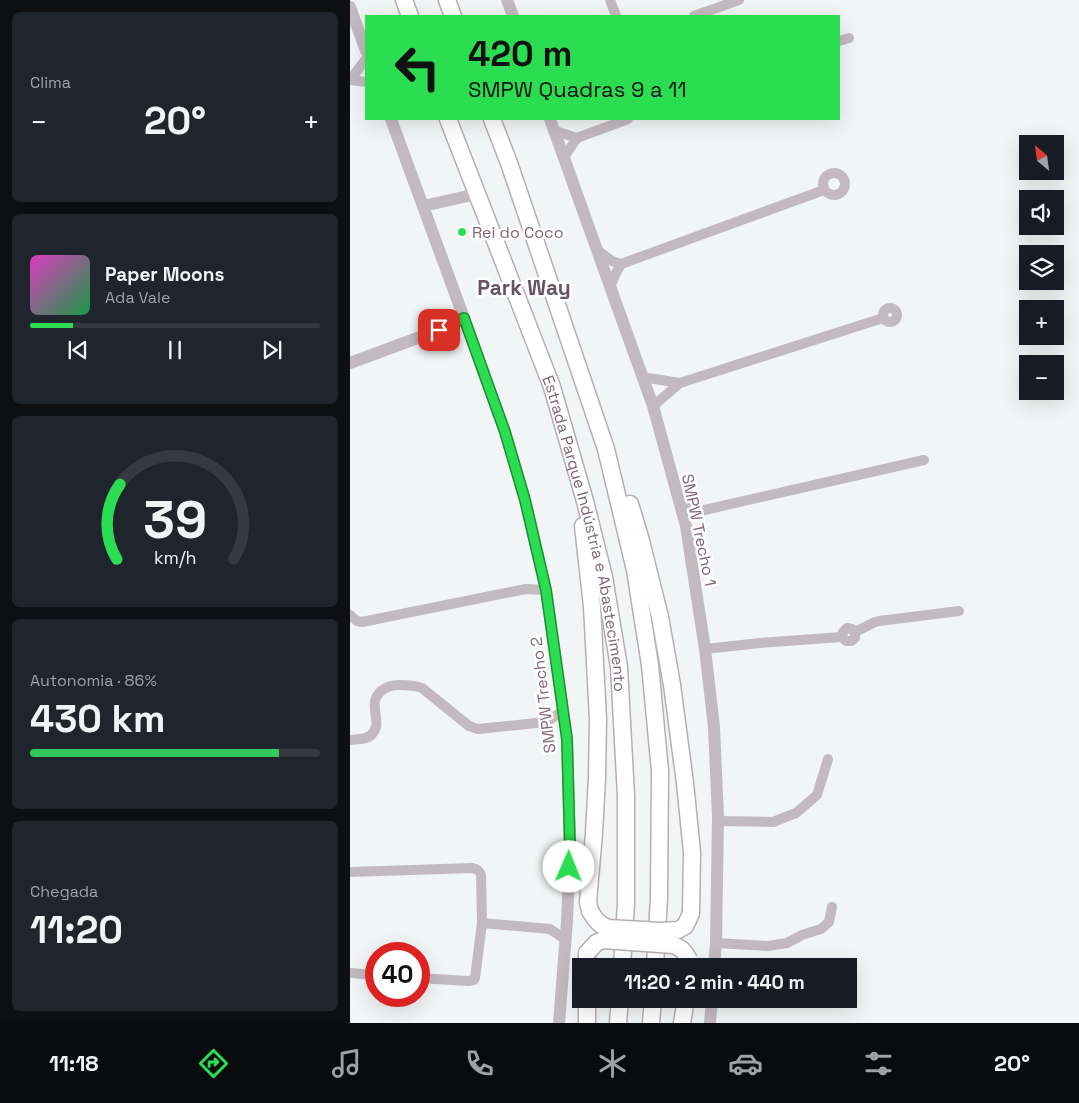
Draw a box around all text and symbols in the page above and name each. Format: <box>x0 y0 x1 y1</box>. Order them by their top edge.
text: 420 m <box>468 32 573 76</box>
icon: left <box>385 35 450 100</box>
text: Clima <box>30 72 71 93</box>
text: SMPW Quadras 9 a 11 <box>468 75 687 103</box>
text: 20° <box>144 97 206 145</box>
text: − <box>30 104 47 140</box>
text: + <box>303 104 320 140</box>
north arrow <box>1019 135 1064 180</box>
map controls <box>1019 135 1064 400</box>
button: sound <box>1019 190 1064 235</box>
place label: Rei do Coco <box>472 222 564 243</box>
marker: Rei do Coco <box>456 226 468 238</box>
button: layers <box>1019 245 1064 290</box>
text: Paper Moons <box>105 262 224 287</box>
district label: Park Way <box>477 274 571 301</box>
text: Ada Vale <box>105 287 170 308</box>
button: + <box>1019 300 1064 345</box>
pin <box>418 309 460 351</box>
icon: arrive <box>425 316 453 344</box>
icon: previous <box>64 336 92 364</box>
icon: pause <box>161 336 189 364</box>
icon: next <box>258 336 286 364</box>
button: − <box>1019 355 1064 400</box>
street label: Estrada Parque Indústria e Abastecimento <box>538 372 631 692</box>
street label: SMPW Trecho 1 <box>677 472 721 588</box>
text: 39 <box>143 487 207 553</box>
text: km/h <box>154 546 196 569</box>
street label: SMPW Trecho 2 <box>525 636 561 754</box>
text: Autonomia · 86% <box>30 670 157 691</box>
text: 430 km <box>30 695 165 743</box>
position arrow <box>542 840 594 892</box>
text: Chegada <box>30 881 98 902</box>
text: 11:20 <box>30 906 123 954</box>
speed limit sign: 40 <box>365 942 430 1007</box>
text: 11:20 · 2 min · 440 m <box>624 970 805 995</box>
icon: directions <box>196 1046 231 1081</box>
icon: music <box>329 1046 364 1081</box>
icon: phone <box>462 1046 497 1081</box>
icon: climate <box>595 1046 630 1081</box>
icon: car <box>728 1046 763 1081</box>
icon: filters <box>861 1046 896 1081</box>
text: 11:18 <box>49 1049 99 1077</box>
text: 20° <box>994 1049 1030 1077</box>

